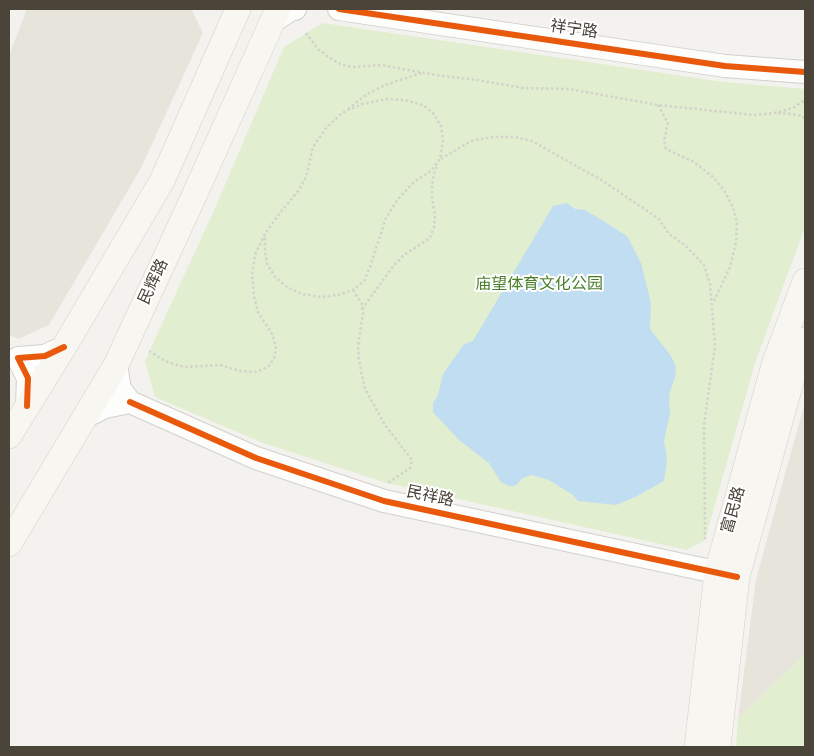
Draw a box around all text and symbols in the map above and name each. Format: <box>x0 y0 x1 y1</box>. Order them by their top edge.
street label: 祥宁路 <box>549 17 599 43</box>
street label: 民辉路 <box>135 256 173 308</box>
park label: 庙望体育文化公园 <box>475 275 603 295</box>
street label: 民祥路 <box>405 483 455 511</box>
street label: 富民路 <box>718 484 750 536</box>

